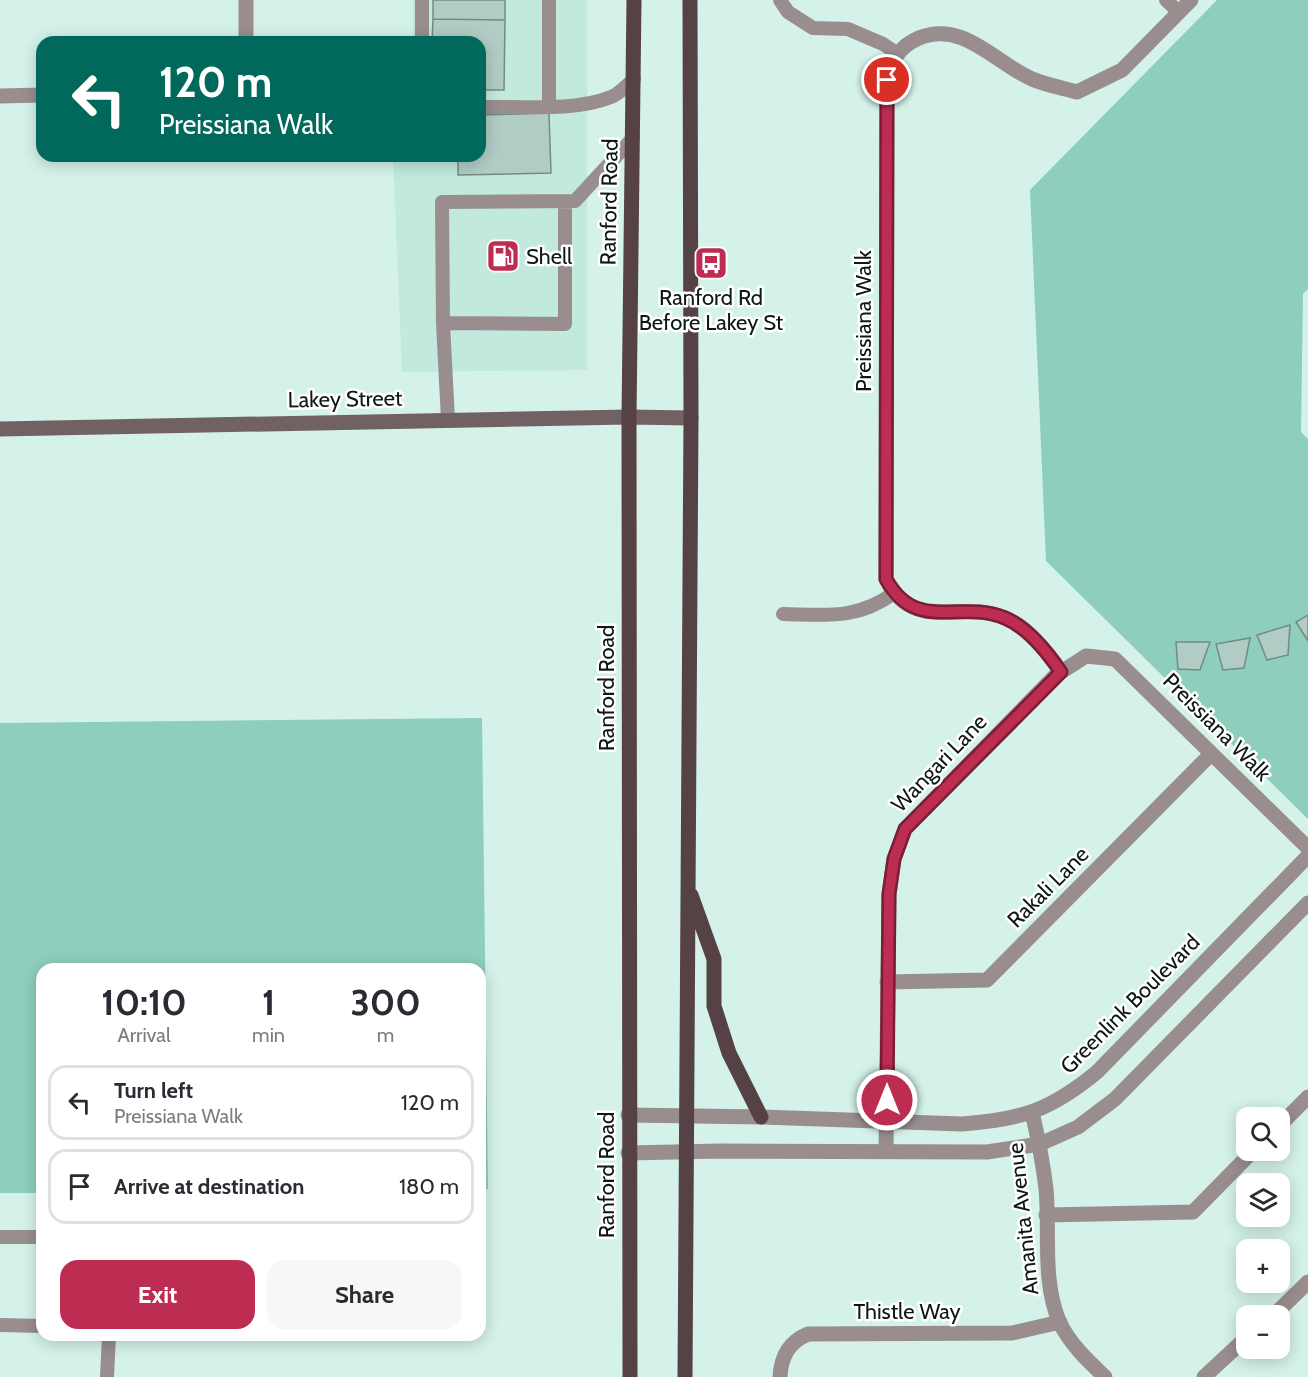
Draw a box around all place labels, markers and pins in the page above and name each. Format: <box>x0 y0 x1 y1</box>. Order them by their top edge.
pin <box>861 54 912 105</box>
fuel station icon: Shell <box>485 238 521 274</box>
place label: Shell <box>526 243 573 270</box>
bus stop icon: Ranford Rd Before Lakey St <box>693 245 729 281</box>
place label: Ranford Rd Before Lakey St <box>639 284 784 336</box>

